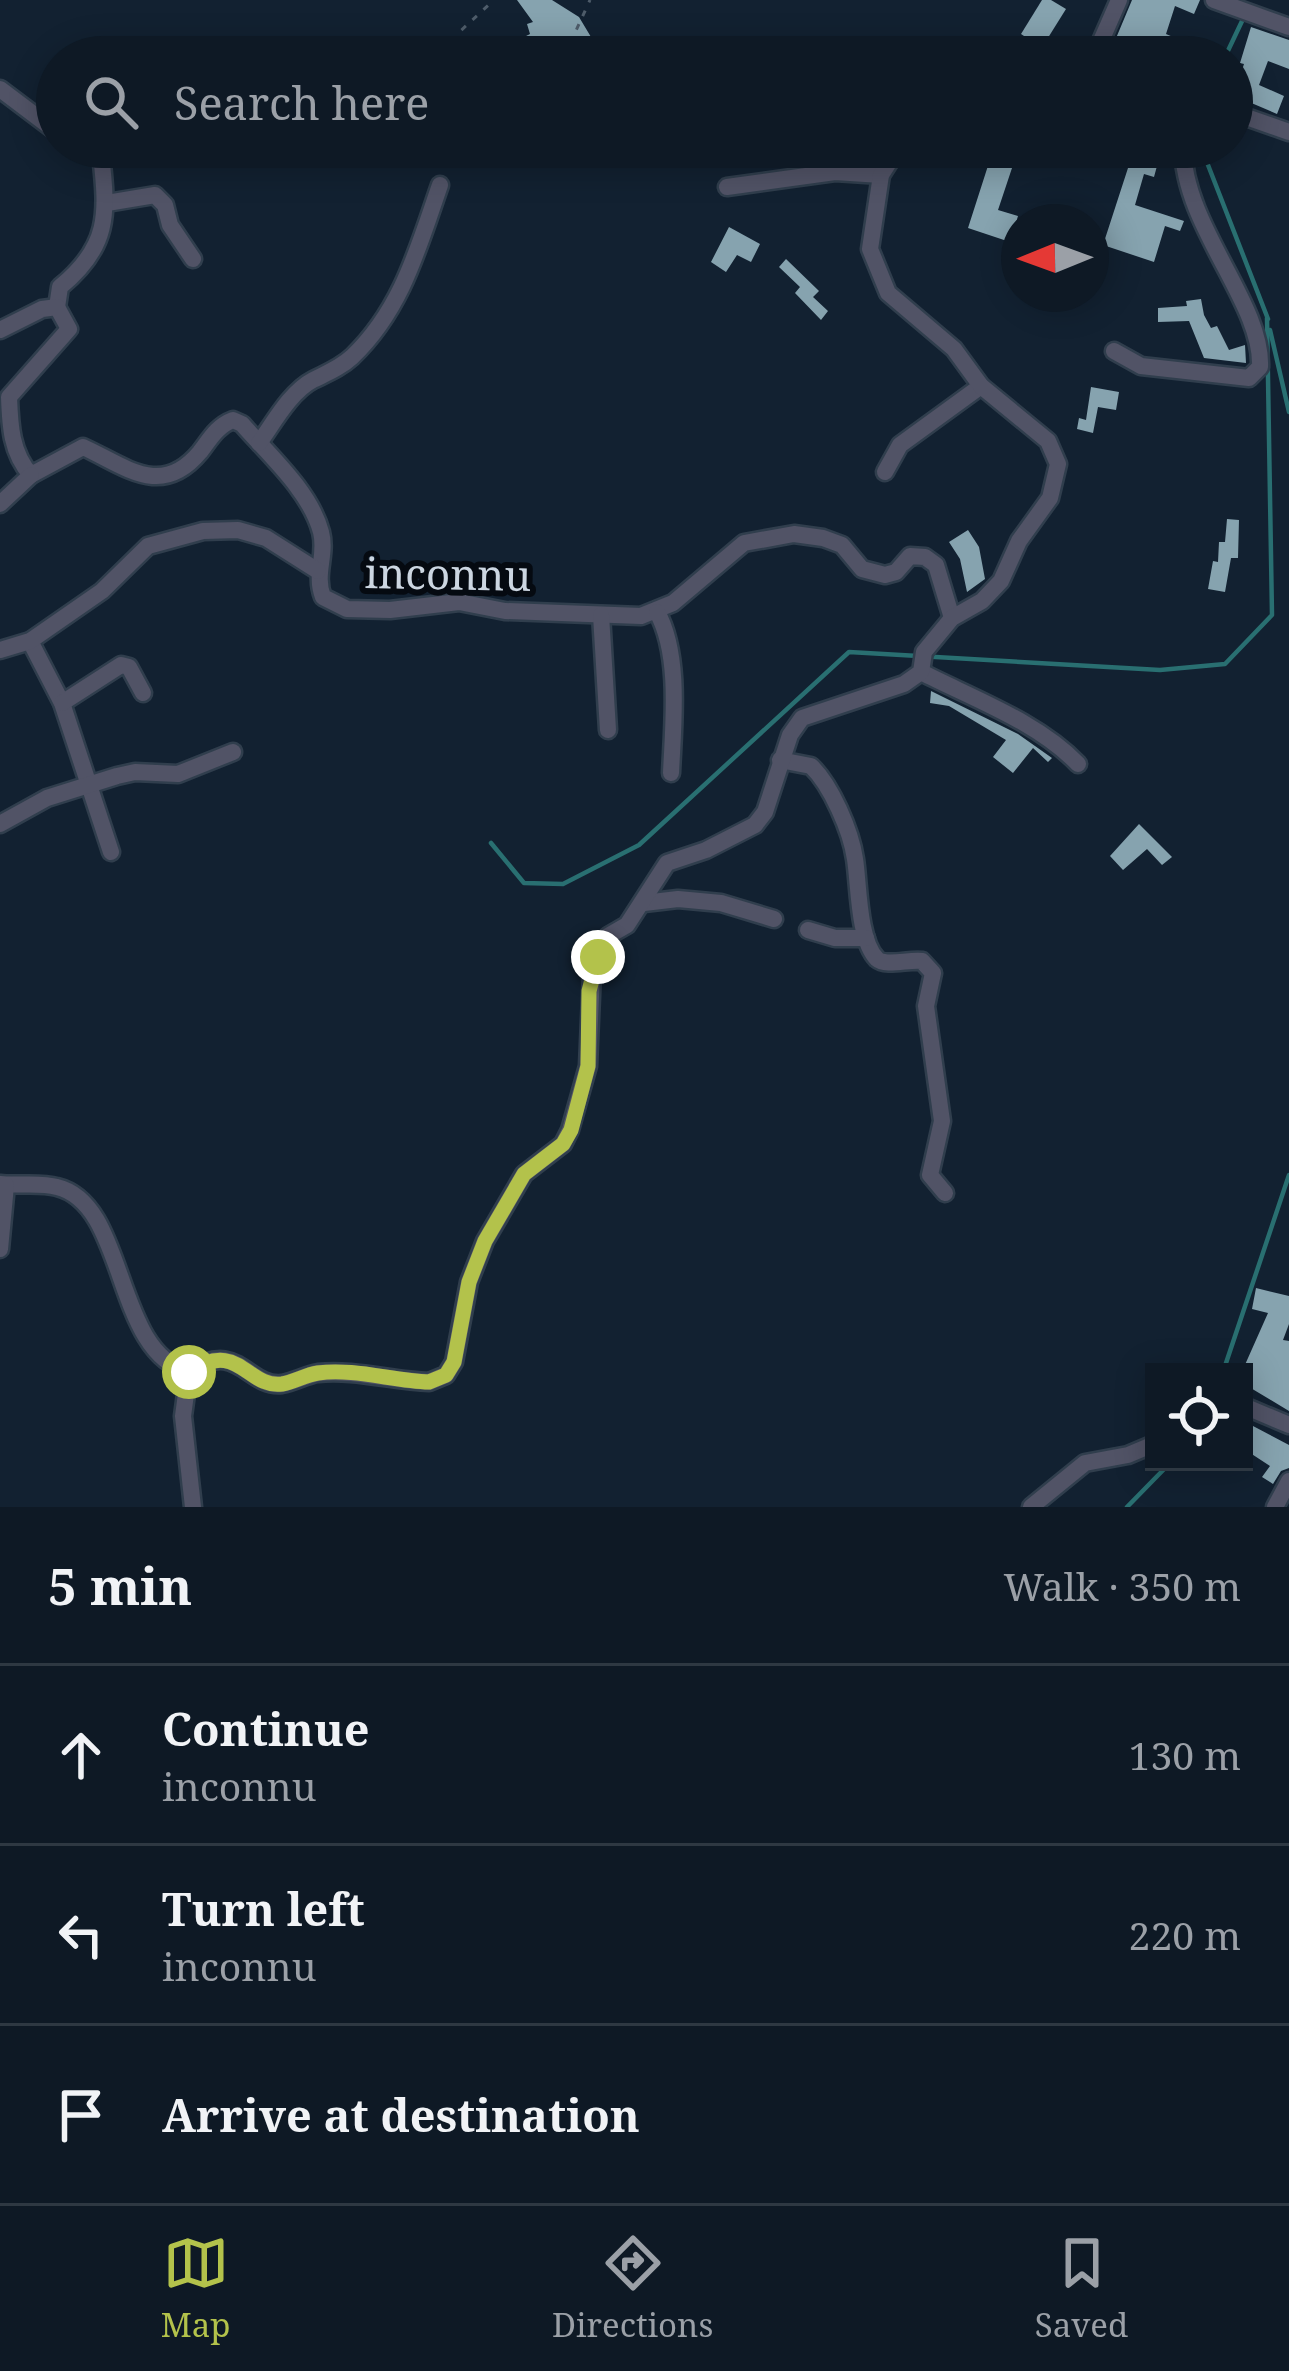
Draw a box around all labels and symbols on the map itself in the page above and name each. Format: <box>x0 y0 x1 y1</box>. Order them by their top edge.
north arrow <box>1001 204 1109 312</box>
street label: inconnu <box>364 543 532 603</box>
route end <box>571 930 625 984</box>
route start <box>162 1345 216 1399</box>

